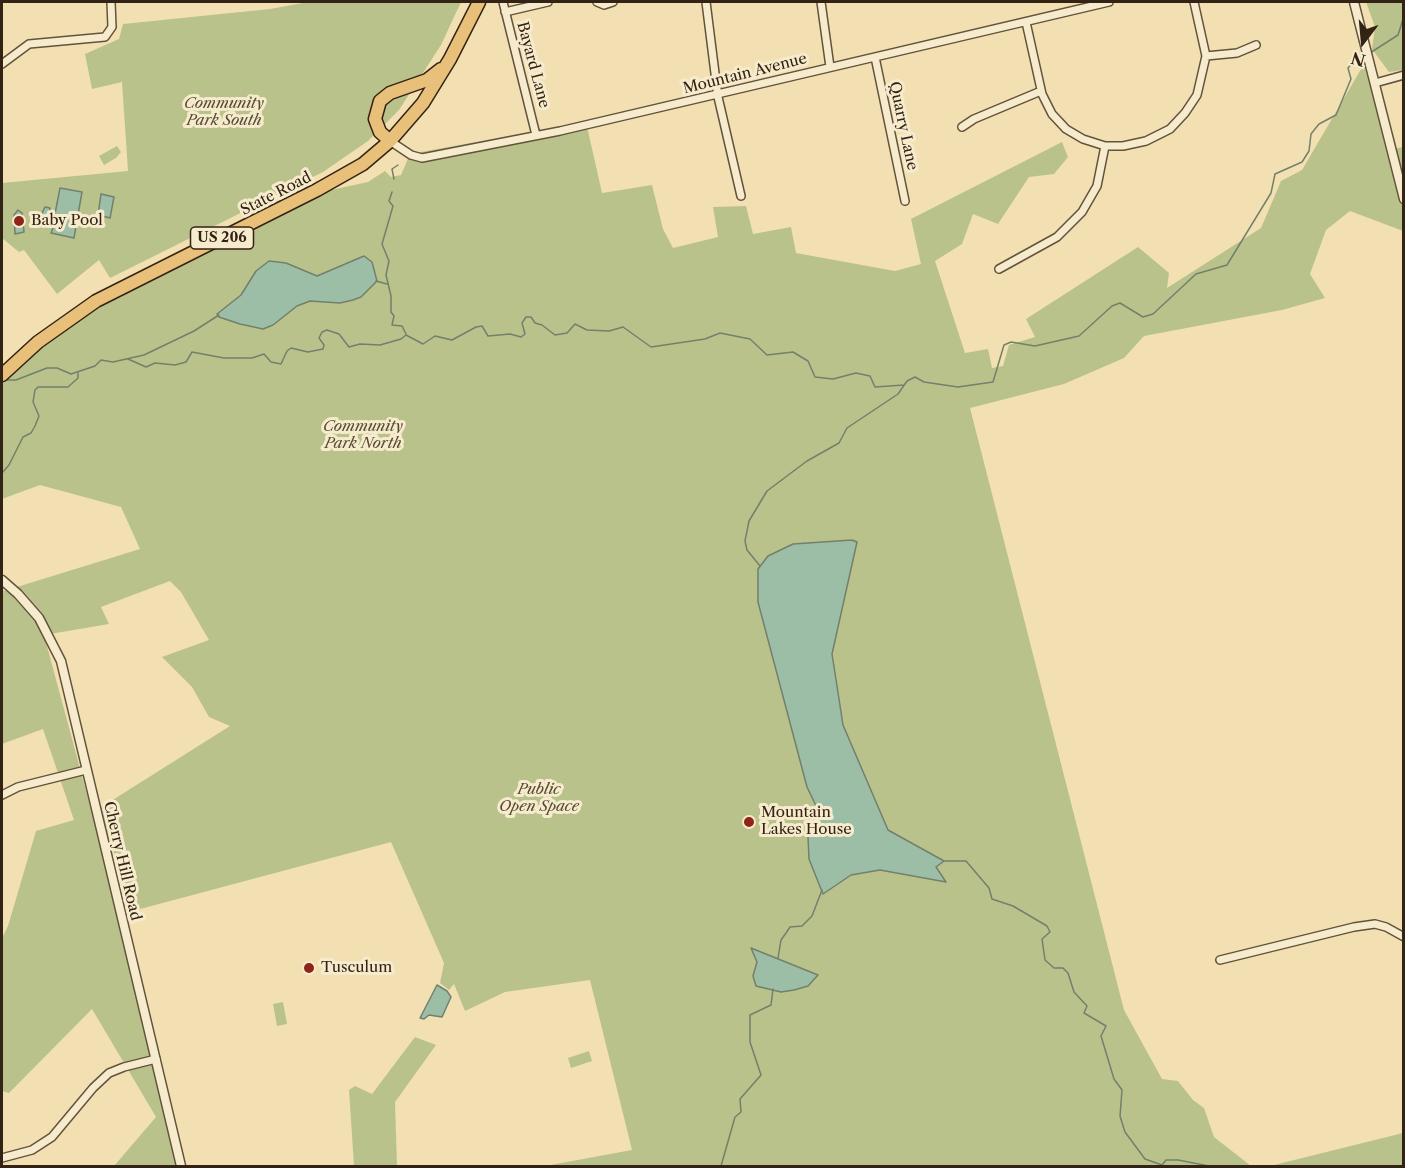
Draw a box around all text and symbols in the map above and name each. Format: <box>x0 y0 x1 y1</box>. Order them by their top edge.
north arrow <box>1333 12 1393 72</box>
street label: Bayard Lane <box>513 20 553 110</box>
text: N <box>1349 48 1367 71</box>
street label: Mountain Avenue <box>681 50 809 98</box>
street label: Quarry Lane <box>885 80 921 172</box>
park label: Community Park South <box>184 95 264 130</box>
street label: State Road <box>238 169 314 219</box>
place label: Baby Pool <box>31 212 103 230</box>
marker: Baby Pool <box>12 214 26 228</box>
road number: US 206 <box>190 227 254 249</box>
park label: Community Park North <box>323 418 403 453</box>
park label: Public Open Space <box>499 781 579 816</box>
street label: Cherry Hill Road <box>100 800 144 922</box>
place label: Mountain Lakes House <box>761 804 852 839</box>
marker: Mountain Lakes House <box>742 815 756 829</box>
place label: Tusculum <box>321 959 392 977</box>
marker: Tusculum <box>302 961 316 975</box>

